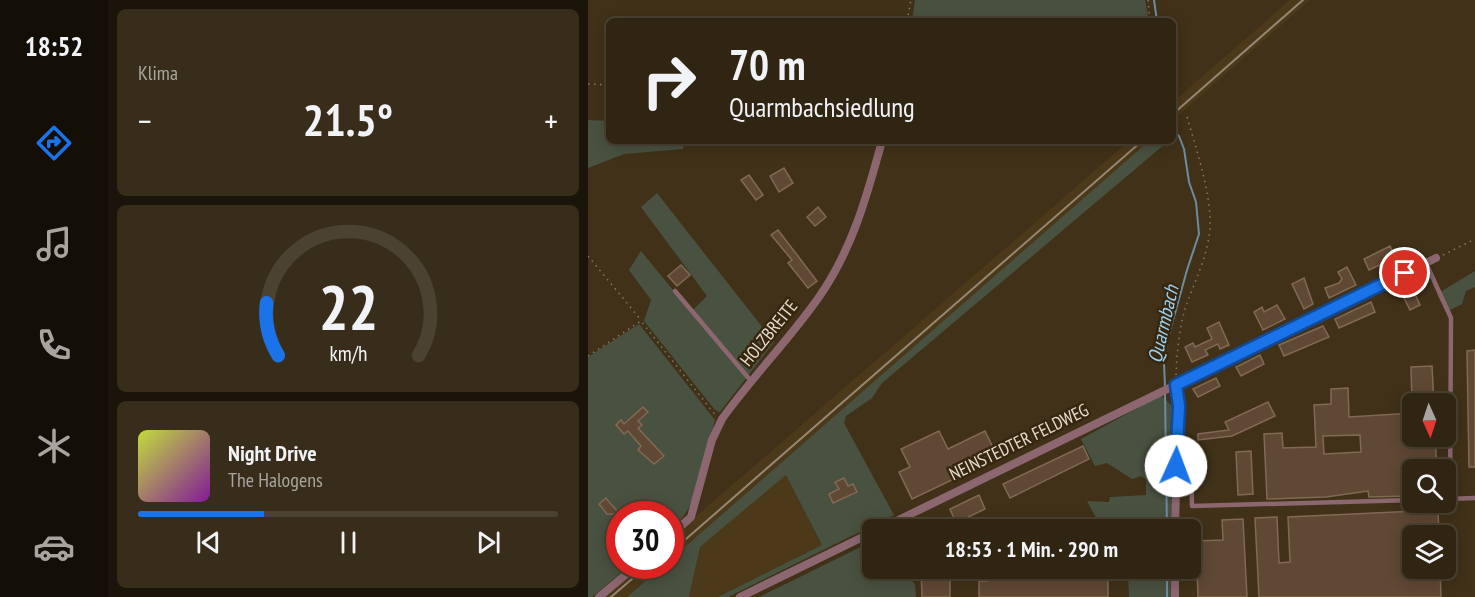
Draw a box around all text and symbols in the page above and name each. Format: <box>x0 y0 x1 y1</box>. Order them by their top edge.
text: 18:52 <box>25 29 83 63</box>
text: 70 m <box>729 37 806 92</box>
icon: right <box>630 42 708 120</box>
text: Klima <box>138 60 178 86</box>
text: 21.5° <box>303 90 393 148</box>
text: Quarmbachsiedlung <box>729 90 915 124</box>
text: − <box>138 99 152 142</box>
text: + <box>544 99 558 142</box>
icon: directions <box>33 122 75 164</box>
icon: music <box>33 223 75 265</box>
pin <box>1379 247 1430 298</box>
icon: arrive <box>1388 256 1421 289</box>
text: 22 <box>318 266 378 347</box>
water label: Quarmbach <box>1141 282 1185 365</box>
street label: HOLZBREITE <box>735 295 802 371</box>
icon: phone <box>33 324 75 366</box>
text: km/h <box>329 339 367 367</box>
north arrow <box>1402 393 1456 447</box>
map controls <box>1402 393 1456 579</box>
street label: NEINSTEDTER FELDWEG <box>945 398 1092 485</box>
icon: climate <box>33 425 75 467</box>
position arrow <box>1144 434 1208 498</box>
text: Night Drive <box>228 439 317 467</box>
button: search <box>1402 459 1456 513</box>
text: The Halogens <box>228 467 323 493</box>
speed limit sign: 30 <box>606 501 684 579</box>
button: layers <box>1402 525 1456 579</box>
icon: car <box>33 526 75 568</box>
icon: previous <box>192 526 225 559</box>
icon: pause <box>332 526 365 559</box>
icon: next <box>472 526 505 559</box>
text: 18:53 · 1 Min. · 290 m <box>945 535 1118 563</box>

